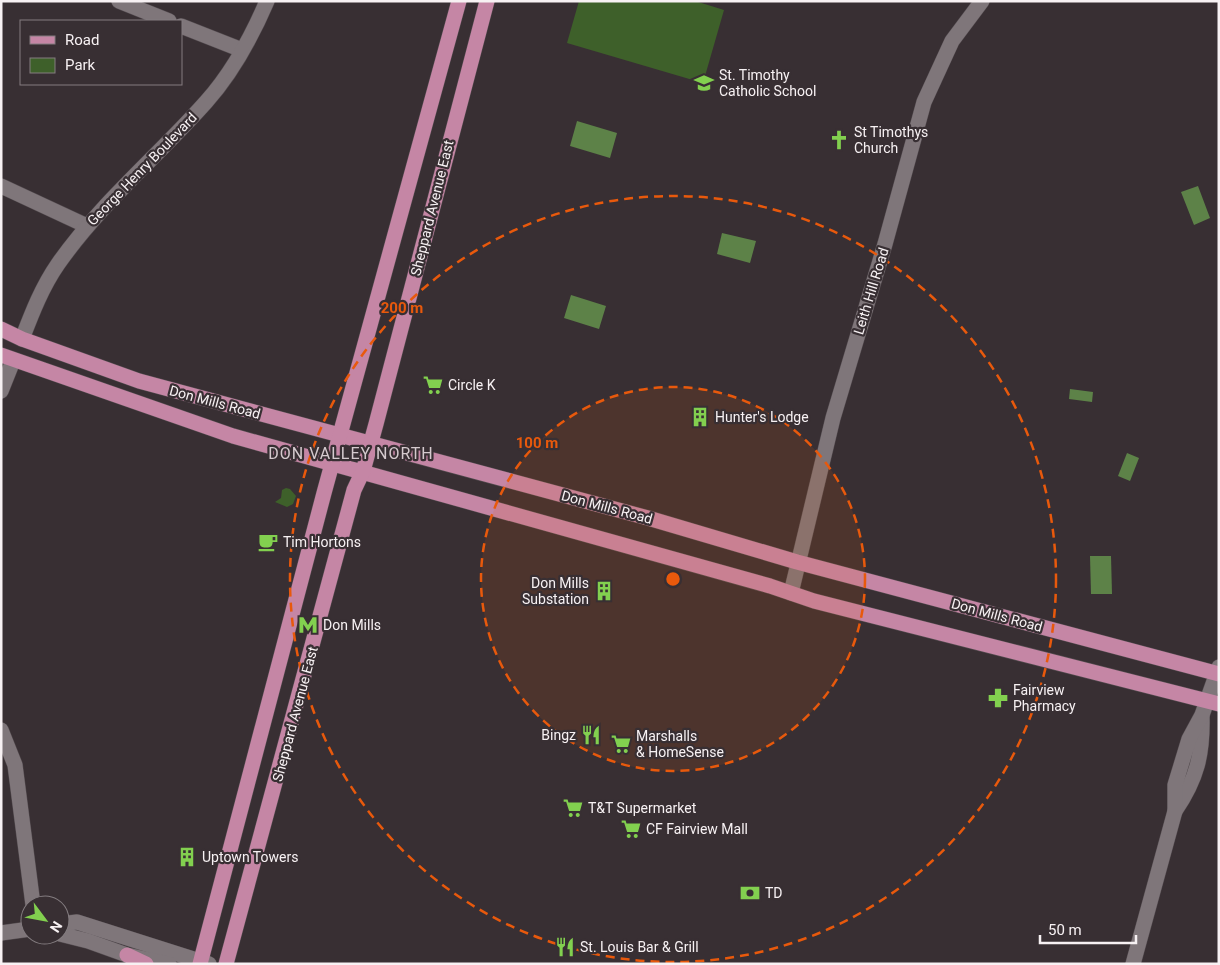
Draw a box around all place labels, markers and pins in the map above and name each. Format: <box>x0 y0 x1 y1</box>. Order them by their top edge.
place label: St. Timothy Catholic School <box>719 67 816 99</box>
school or university icon: St. Timothy Catholic School <box>693 72 715 94</box>
place label: St Timothys Church <box>854 124 928 156</box>
church icon: St Timothys Church <box>828 129 850 151</box>
supermarket icon: Circle K <box>422 374 444 396</box>
place label: Circle K <box>448 377 496 393</box>
building icon: Hunter's Lodge <box>689 406 711 428</box>
place label: Hunter's Lodge <box>715 409 809 425</box>
cafe icon: Tim Hortons <box>257 531 279 553</box>
place label: Tim Hortons <box>283 534 361 550</box>
centre of rings <box>664 570 682 588</box>
place label: Don Mills Substation <box>522 575 589 607</box>
building icon: Don Mills Substation <box>593 580 615 602</box>
metro station icon: Don Mills <box>297 614 319 636</box>
place label: Don Mills <box>323 617 381 633</box>
place label: Fairview Pharmacy <box>1013 682 1076 714</box>
pharmacy icon: Fairview Pharmacy <box>987 687 1009 709</box>
restaurant icon: Bingz <box>580 724 602 746</box>
place label: Bingz <box>541 727 576 743</box>
place label: Marshalls & HomeSense <box>636 728 724 760</box>
supermarket icon: Marshalls & HomeSense <box>610 733 632 755</box>
supermarket icon: T&T Supermarket <box>562 797 584 819</box>
place label: T&T Supermarket <box>588 800 697 816</box>
supermarket icon: CF Fairview Mall <box>620 818 642 840</box>
place label: CF Fairview Mall <box>646 821 748 837</box>
building icon: Uptown Towers <box>176 846 198 868</box>
place label: Uptown Towers <box>202 849 298 865</box>
bank icon: TD <box>739 882 761 904</box>
place label: TD <box>765 885 783 901</box>
restaurant icon: St. Louis Bar & Grill <box>554 936 576 958</box>
place label: St. Louis Bar & Grill <box>580 939 699 955</box>

